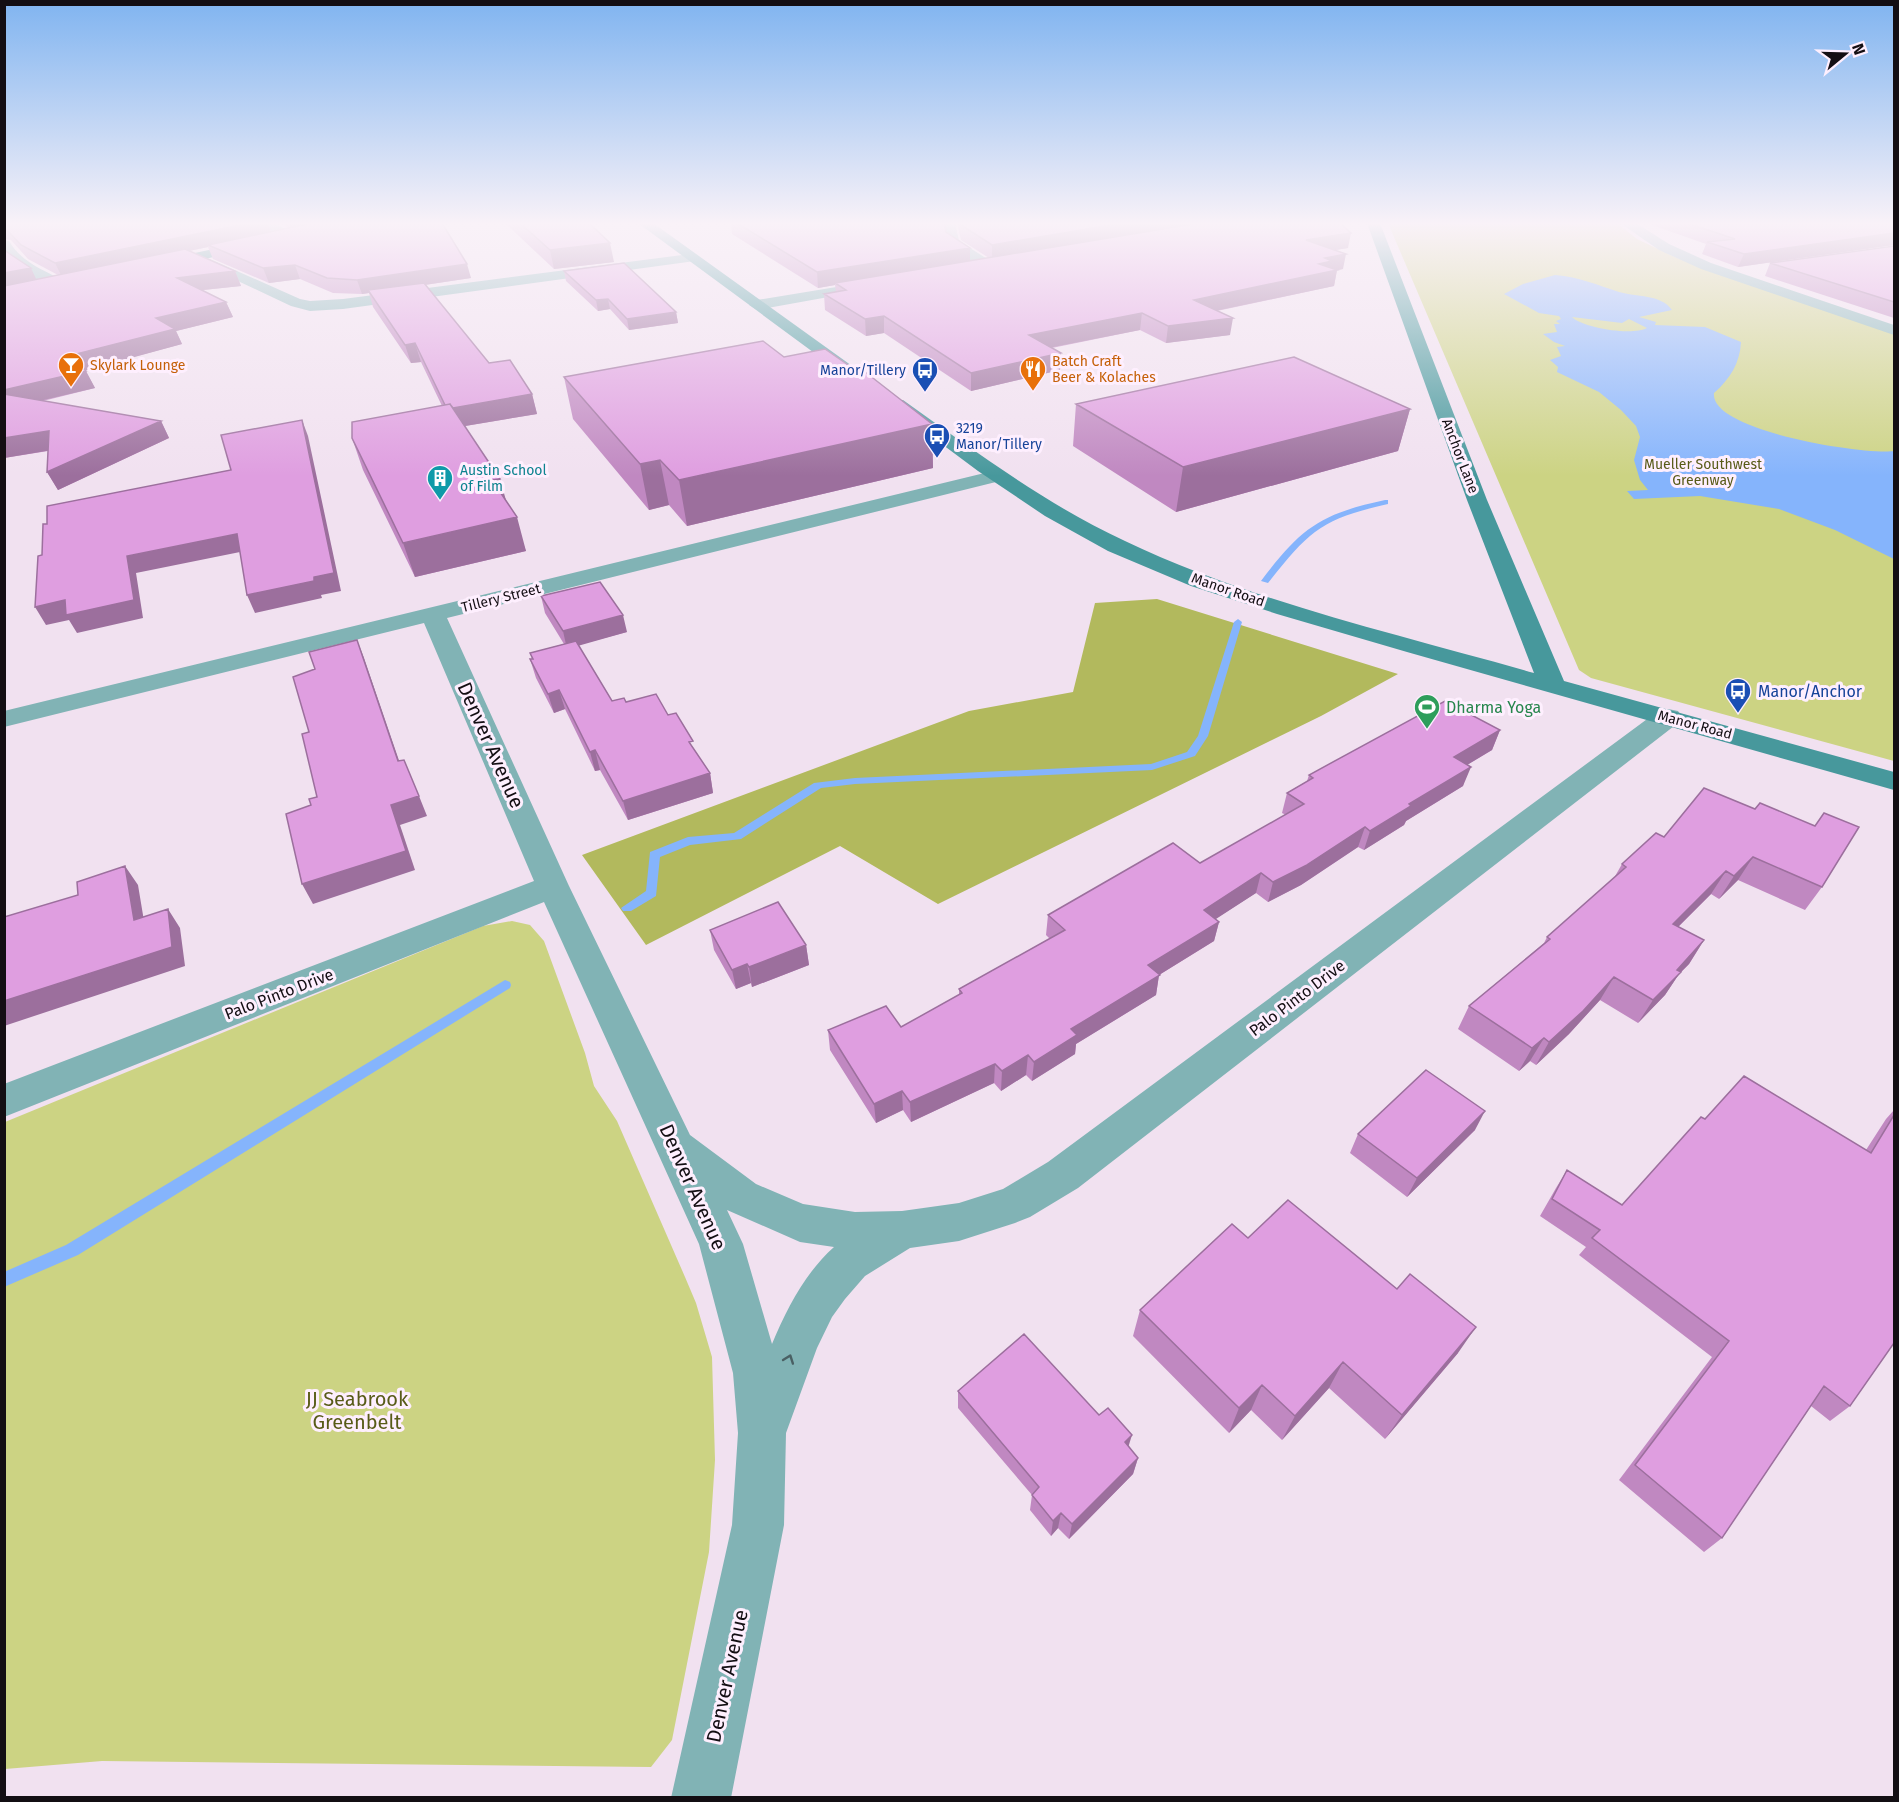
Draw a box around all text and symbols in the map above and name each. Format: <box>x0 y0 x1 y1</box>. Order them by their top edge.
north arrow <box>1815 24 1875 84</box>
text: N <box>1848 41 1869 57</box>
bar icon: Skylark Lounge <box>56 350 86 388</box>
place label: Batch Craft Beer & Kolaches <box>1052 353 1156 386</box>
restaurant icon: Batch Craft Beer & Kolaches <box>1018 354 1048 392</box>
bus stop icon: Manor/Tillery <box>910 355 940 393</box>
place label: Skylark Lounge <box>90 357 185 374</box>
place label: Manor/Tillery <box>820 362 906 379</box>
street label: Anchor Lane <box>1438 416 1482 496</box>
place label: 3219 Manor/Tillery <box>956 420 1042 453</box>
bus stop icon: 3219 Manor/Tillery <box>922 421 952 459</box>
park label: Mueller Southwest Greenway <box>1644 456 1763 489</box>
place label: Austin School of Film <box>460 462 547 495</box>
building icon: Austin School of Film <box>425 463 455 501</box>
street label: Manor Road <box>1189 570 1267 610</box>
street label: Tillery Street <box>460 580 543 616</box>
bus stop icon: Manor/Anchor <box>1723 676 1753 714</box>
street label: Denver Avenue <box>452 678 530 812</box>
place label: Manor/Anchor <box>1758 682 1863 701</box>
sports icon: Dharma Yoga <box>1412 692 1442 730</box>
place label: Dharma Yoga <box>1446 698 1541 717</box>
street label: Manor Road <box>1656 707 1734 743</box>
street label: Palo Pinto Drive <box>1245 956 1349 1040</box>
street label: Palo Pinto Drive <box>222 965 336 1023</box>
street label: Denver Avenue <box>654 1120 732 1254</box>
one-way arrow <box>782 1354 795 1365</box>
park label: JJ Seabrook Greenbelt <box>306 1387 409 1434</box>
street label: Denver Avenue <box>701 1607 753 1745</box>

